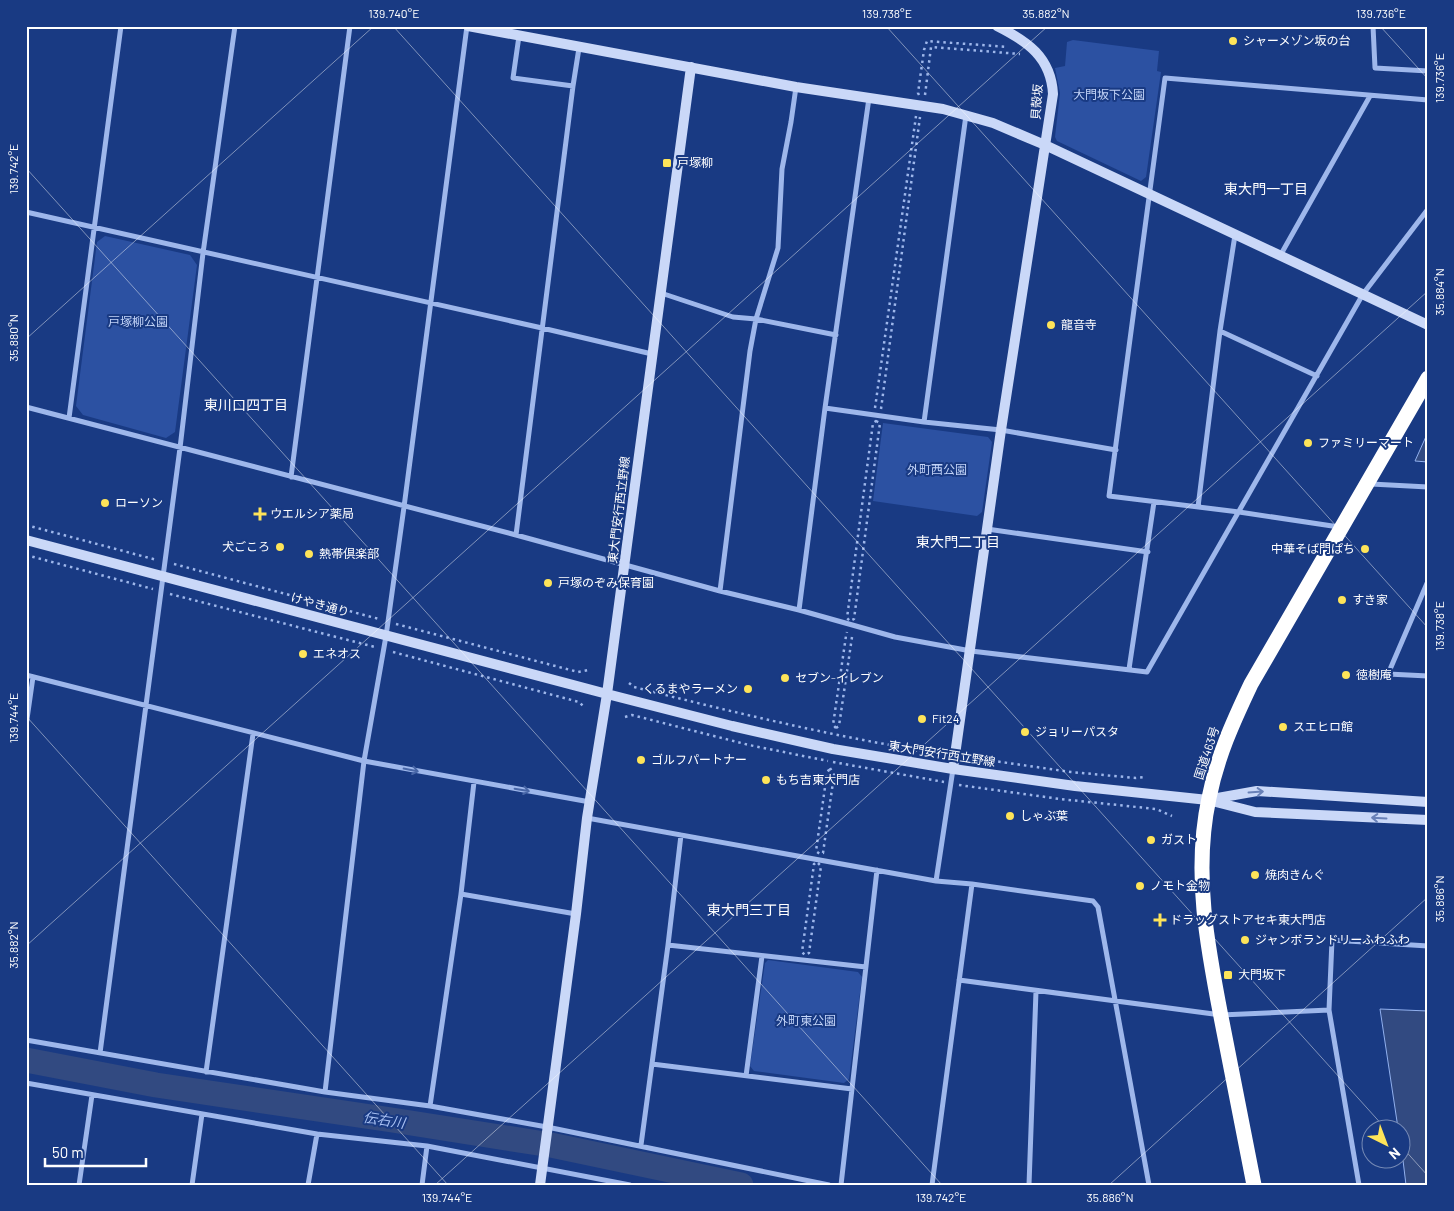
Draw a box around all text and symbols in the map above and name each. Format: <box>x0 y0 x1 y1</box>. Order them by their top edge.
text: 139.740°E <box>369 6 419 20</box>
text: 139.738°E <box>862 6 912 20</box>
text: 35.882°N <box>1022 6 1070 20</box>
text: 139.736°E <box>1356 6 1406 20</box>
place label: シャーメゾン坂の台 <box>1243 33 1351 47</box>
marker: シャーメゾン坂の台 <box>1227 35 1239 47</box>
text: 139.736°E <box>1432 53 1446 103</box>
street label: 貝殻坂 <box>1028 83 1044 120</box>
park label: 大門坂下公園 <box>1073 87 1145 101</box>
text: 139.742°E <box>6 144 20 194</box>
place label: 戸塚柳 <box>677 155 713 169</box>
marker: 戸塚柳 <box>661 157 673 169</box>
district label: 東大門一丁目 <box>1224 180 1308 197</box>
text: 35.884°N <box>1432 268 1446 316</box>
text: 35.880°N <box>6 314 20 362</box>
park label: 戸塚柳公園 <box>108 314 168 328</box>
place label: 龍音寺 <box>1061 317 1097 331</box>
marker: 龍音寺 <box>1045 319 1057 331</box>
district label: 東川口四丁目 <box>204 396 288 413</box>
place label: ファミリーマート <box>1318 435 1414 449</box>
marker: ファミリーマート <box>1302 437 1314 449</box>
street label: 東大門安行西立野線 <box>604 455 632 564</box>
park label: 外町西公園 <box>907 462 967 476</box>
place label: ローソン <box>115 495 163 509</box>
marker: ローソン <box>99 497 111 509</box>
place label: ウエルシア薬局 <box>270 506 354 520</box>
marker: ウエルシア薬局 <box>254 508 266 520</box>
district label: 東大門二丁目 <box>916 533 1000 550</box>
place label: 犬ごころ <box>222 539 270 553</box>
marker: 犬ごころ <box>274 541 286 553</box>
place label: 中華そば門ぱち <box>1271 541 1355 555</box>
marker: 中華そば門ぱち <box>1359 543 1371 555</box>
place label: 熱帯倶楽部 <box>319 546 379 560</box>
marker: 熱帯倶楽部 <box>303 548 315 560</box>
place label: 戸塚のぞみ保育園 <box>558 575 654 589</box>
marker: 戸塚のぞみ保育園 <box>542 577 554 589</box>
street label: けやき通り <box>289 590 351 619</box>
place label: すき家 <box>1352 592 1388 606</box>
marker: すき家 <box>1336 594 1348 606</box>
text: 139.738°E <box>1432 601 1446 651</box>
place label: エネオス <box>313 646 361 660</box>
marker: エネオス <box>297 648 309 660</box>
place label: 徳樹庵 <box>1356 667 1392 681</box>
marker: 徳樹庵 <box>1340 669 1352 681</box>
place label: セブン-イレブン <box>795 670 884 684</box>
marker: セブン-イレブン <box>779 672 791 684</box>
place label: くるまやラーメン <box>643 681 738 695</box>
marker: くるまやラーメン <box>742 683 754 695</box>
text: 139.744°E <box>6 693 20 743</box>
place label: Fit24 <box>932 711 959 725</box>
marker: Fit24 <box>916 713 928 725</box>
place label: スエヒロ館 <box>1293 719 1353 733</box>
marker: スエヒロ館 <box>1277 721 1289 733</box>
place label: ジョリーパスタ <box>1035 724 1119 738</box>
street label: 国道463号 <box>1191 724 1221 781</box>
marker: ジョリーパスタ <box>1019 726 1031 738</box>
street label: 東大門安行西立野線 <box>888 738 997 768</box>
place label: ゴルフパートナー <box>651 752 747 766</box>
marker: ゴルフパートナー <box>635 754 647 766</box>
one-way arrow <box>403 765 419 775</box>
place label: もち吉東大門店 <box>776 772 860 786</box>
marker: もち吉東大門店 <box>760 774 772 786</box>
one-way arrow <box>513 785 529 795</box>
one-way arrow <box>1248 788 1264 797</box>
place label: しゃぶ葉 <box>1020 808 1068 822</box>
marker: しゃぶ葉 <box>1004 810 1016 822</box>
one-way arrow <box>1371 813 1388 823</box>
place label: ガスト <box>1161 832 1197 846</box>
marker: ガスト <box>1145 834 1157 846</box>
place label: 焼肉きんぐ <box>1265 867 1325 881</box>
marker: 焼肉きんぐ <box>1249 869 1261 881</box>
text: 35.886°N <box>1432 875 1446 923</box>
place label: ノモト金物 <box>1150 878 1210 892</box>
marker: ノモト金物 <box>1134 880 1146 892</box>
district label: 東大門三丁目 <box>707 901 791 918</box>
place label: ドラッグストアセキ東大門店 <box>1170 912 1326 926</box>
marker: ドラッグストアセキ東大門店 <box>1154 914 1166 926</box>
text: 35.882°N <box>6 921 20 969</box>
place label: ジャンボランドリーふわふわ <box>1255 932 1410 946</box>
marker: ジャンボランドリーふわふわ <box>1239 934 1251 946</box>
place label: 大門坂下 <box>1238 967 1286 981</box>
marker: 大門坂下 <box>1222 969 1234 981</box>
park label: 外町東公園 <box>776 1013 836 1027</box>
water label: 伝右川 <box>362 1108 408 1131</box>
north arrow <box>1362 1118 1412 1168</box>
scale bar <box>45 1136 146 1168</box>
text: 50 m <box>52 1143 84 1161</box>
text: N <box>1386 1145 1404 1163</box>
text: 139.744°E <box>422 1190 472 1204</box>
text: 139.742°E <box>916 1190 966 1204</box>
text: 35.886°N <box>1086 1190 1134 1204</box>

